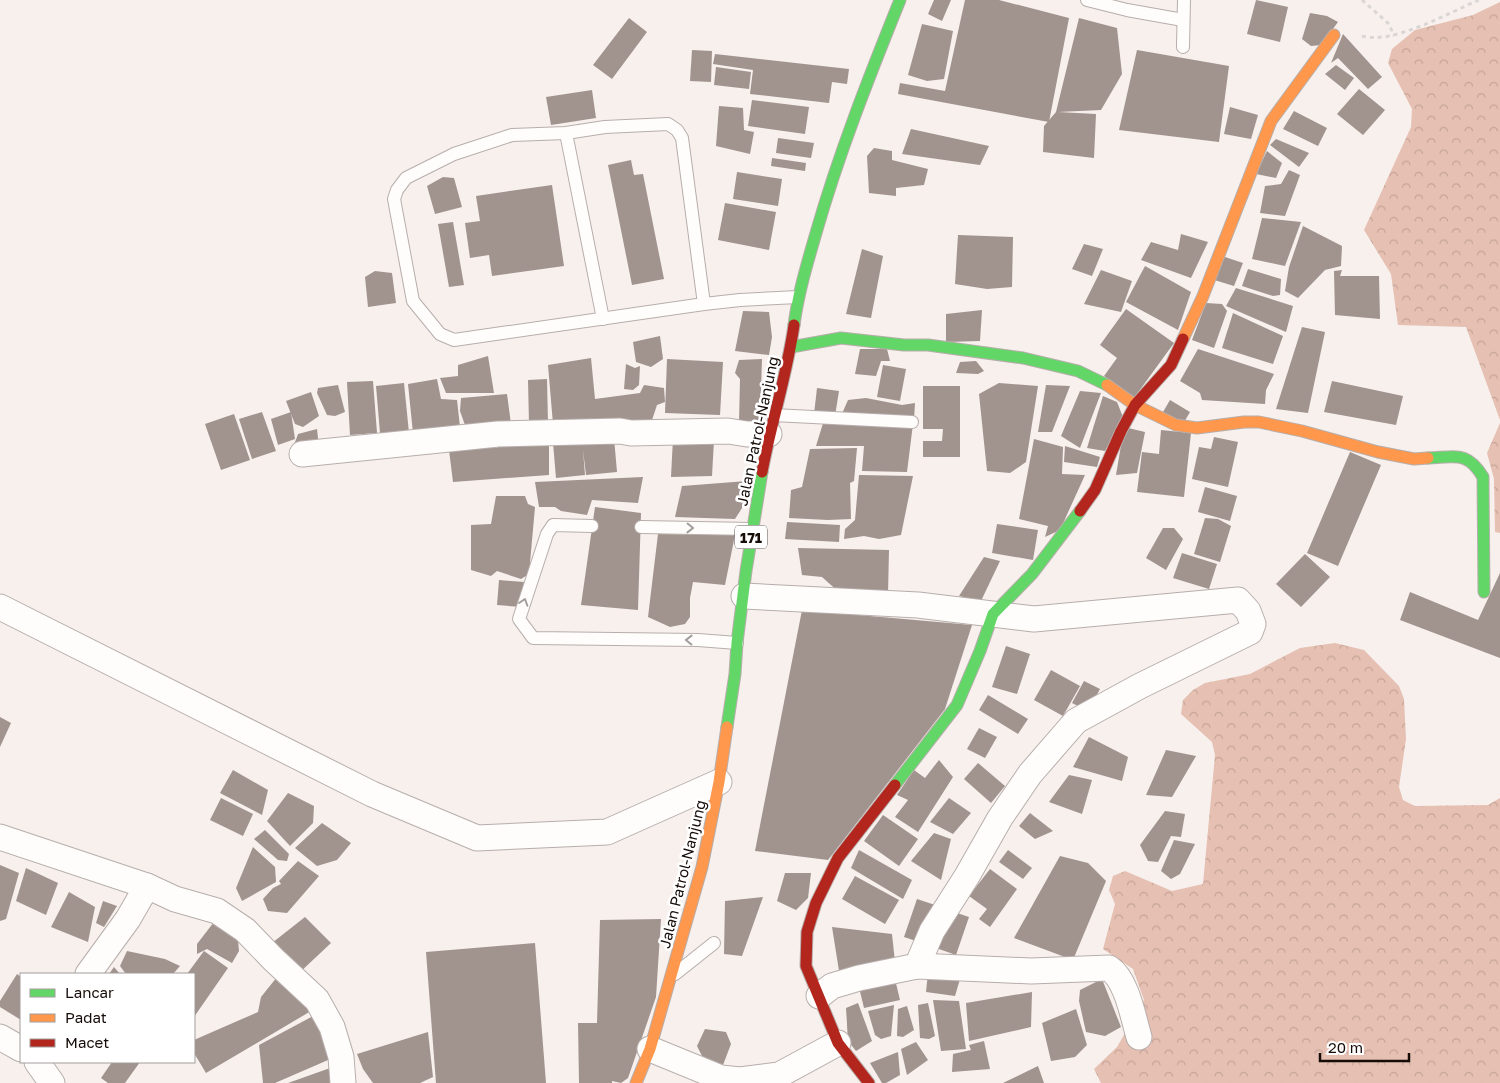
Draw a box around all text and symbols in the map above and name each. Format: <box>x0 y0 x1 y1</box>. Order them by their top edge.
street label: Jalan Patrol-Nanjung <box>732 355 782 507</box>
one-way arrow <box>686 523 694 533</box>
road number: 171 <box>735 526 767 548</box>
one-way arrow <box>519 598 529 607</box>
one-way arrow <box>684 634 692 645</box>
street label: Jalan Patrol-Nanjung <box>655 798 709 950</box>
legend <box>20 973 195 1063</box>
text: Lancar <box>65 983 114 1001</box>
text: Padat <box>65 1008 107 1026</box>
scale bar <box>1320 1030 1409 1062</box>
text: Macet <box>65 1033 109 1051</box>
text: 20 m <box>1328 1038 1363 1056</box>

